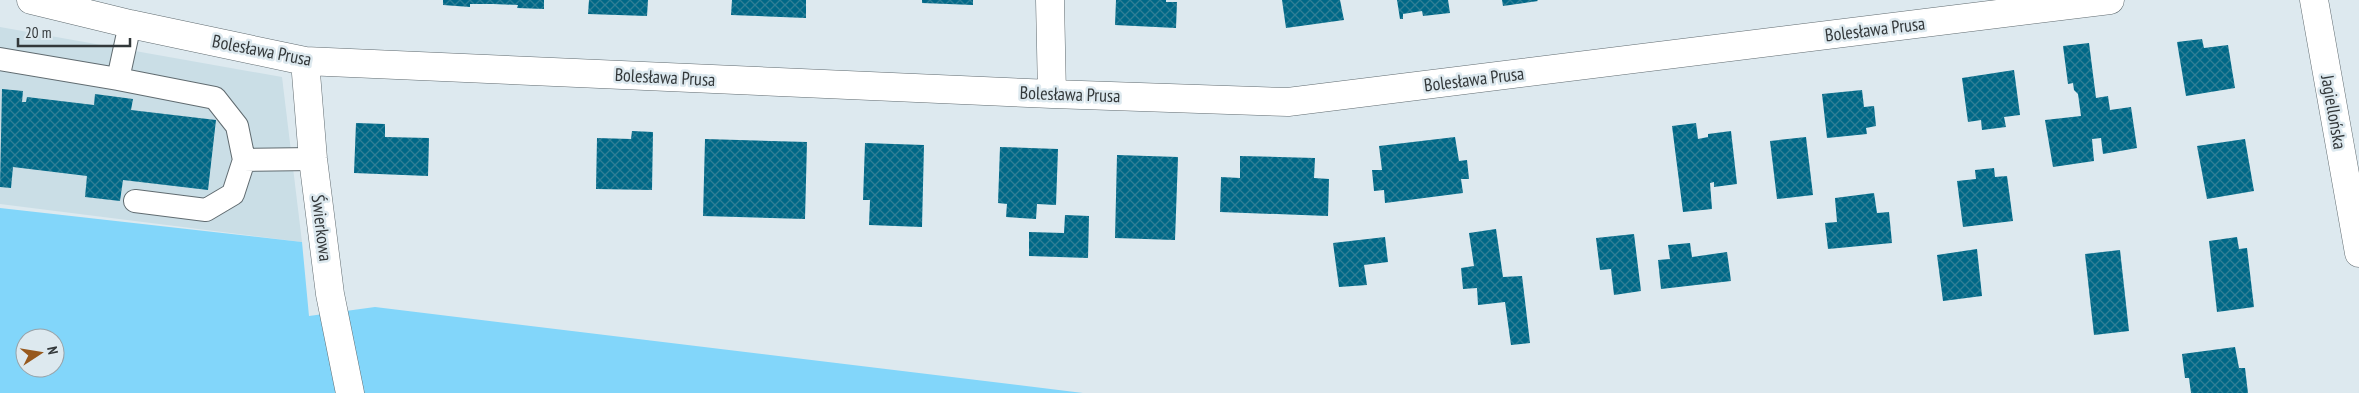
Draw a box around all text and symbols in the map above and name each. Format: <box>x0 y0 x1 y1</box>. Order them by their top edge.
street label: Bolesława Prusa <box>1824 11 1926 47</box>
scale bar <box>18 15 130 47</box>
text: 20 m <box>25 23 51 42</box>
street label: Bolesława Prusa <box>210 29 314 71</box>
street label: Bolesława Prusa <box>1423 61 1525 97</box>
street label: Bolesława Prusa <box>614 63 716 91</box>
street label: Jagiellońska <box>2316 72 2352 151</box>
street label: Bolesława Prusa <box>1019 81 1121 107</box>
street label: Świerkowa <box>307 193 337 263</box>
north arrow <box>15 328 65 378</box>
text: N <box>43 345 62 356</box>

